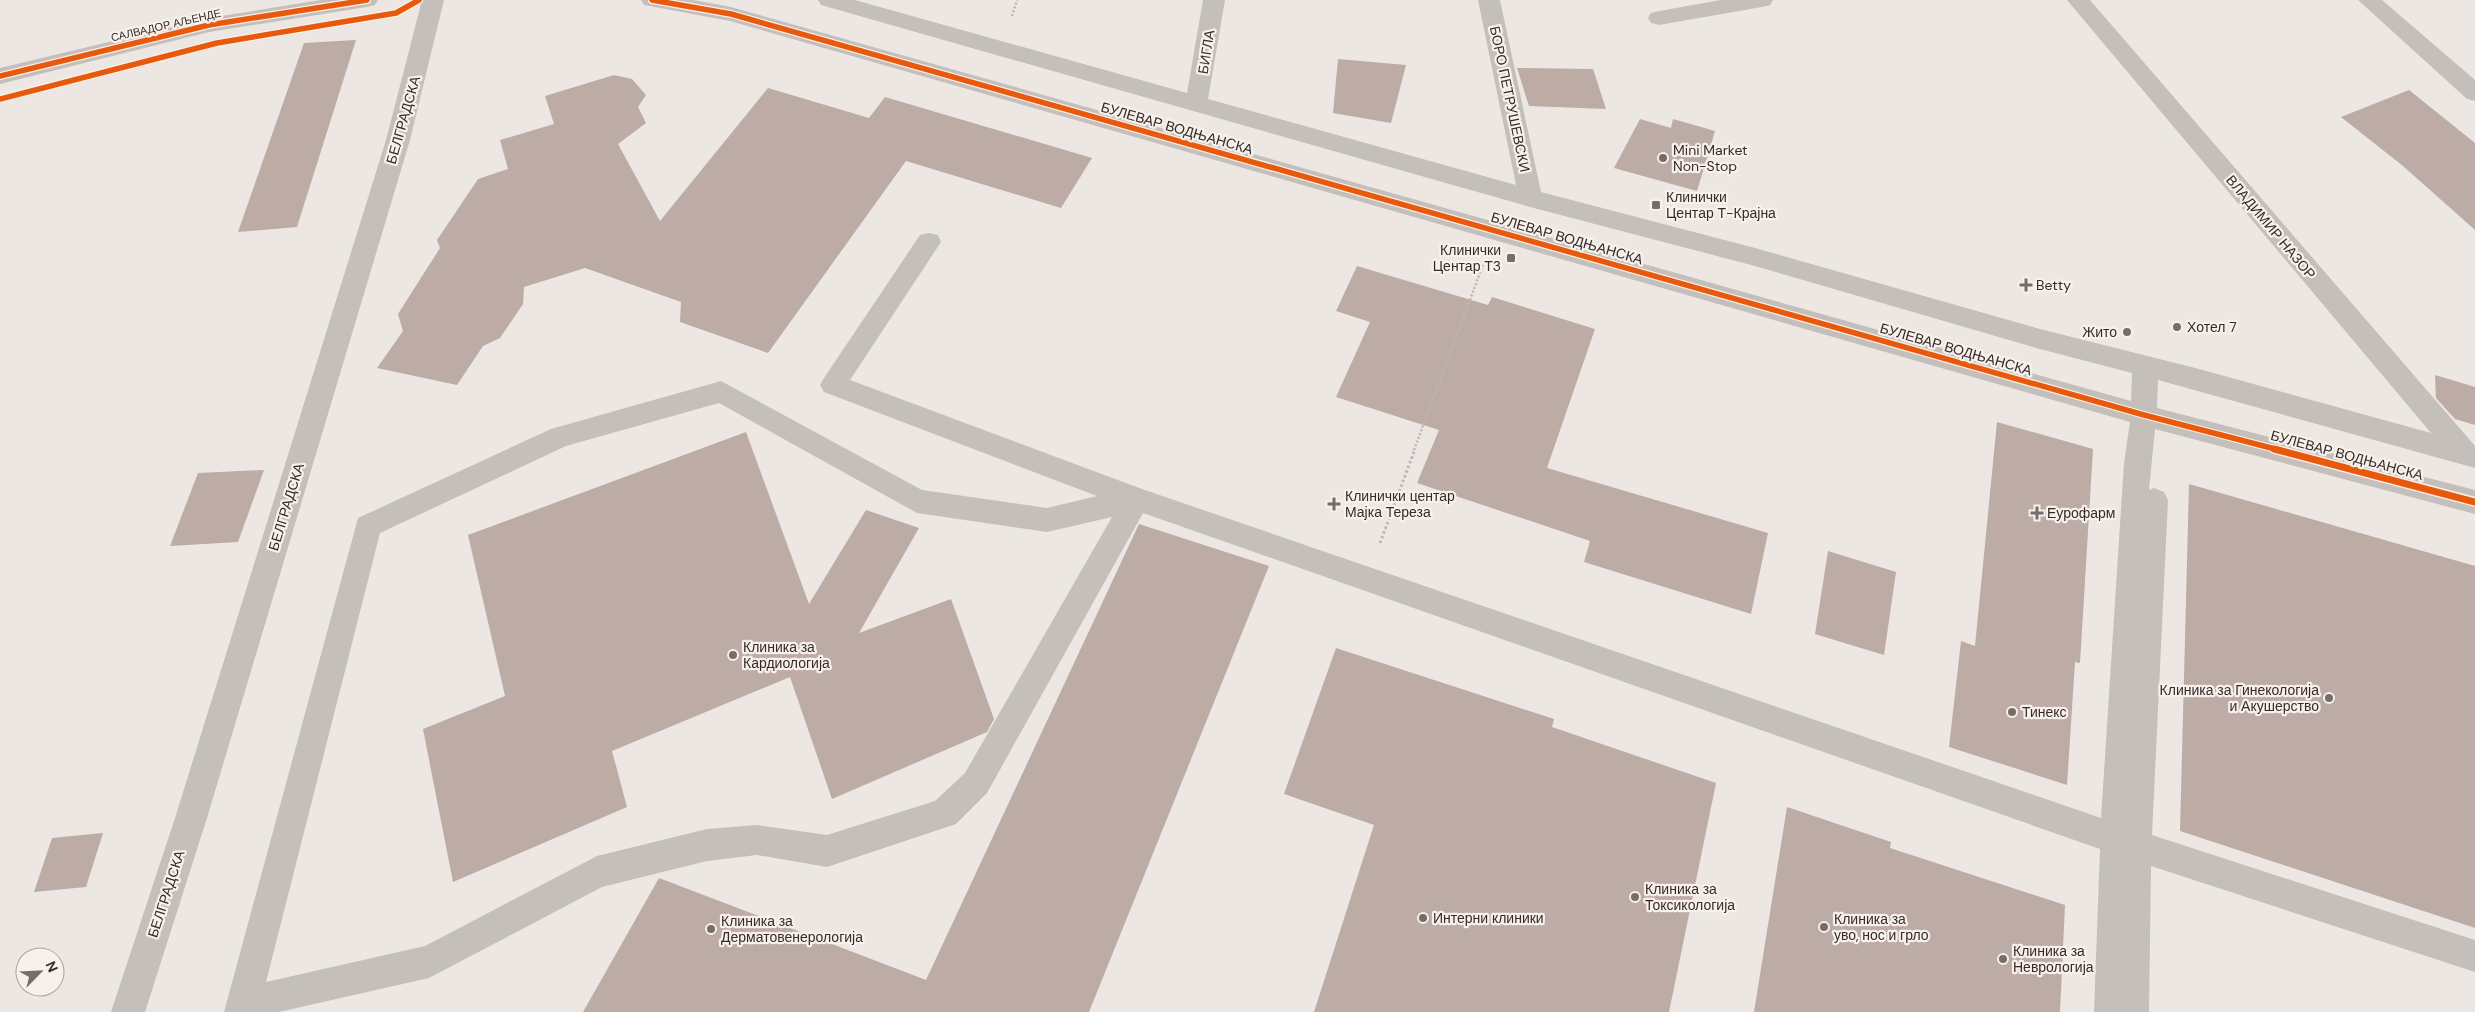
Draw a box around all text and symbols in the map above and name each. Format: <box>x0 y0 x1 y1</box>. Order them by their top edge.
street label: САЛВАДОР АЉЕНДЕ <box>110 6 222 44</box>
street label: БОРО ПЕТРУШЕВСКИ <box>1486 24 1534 174</box>
street label: БИГЛА <box>1194 28 1218 75</box>
street label: БЕЛГРАДСКА <box>382 73 424 166</box>
street label: БУЛЕВАР ВОДЊАНСКА <box>1099 98 1256 159</box>
place label: Mini Market Non-Stop <box>1673 141 1748 175</box>
marker: Mini Market Non-Stop <box>1657 152 1669 164</box>
street label: ВЛАДИМИР НАЗОР <box>2222 171 2320 283</box>
place label: Клинички Центар Т-Крајна <box>1666 188 1776 222</box>
marker: Клинички Центар Т-Крајна <box>1650 199 1662 211</box>
street label: БУЛЕВАР ВОДЊАНСКА <box>1489 208 1646 269</box>
place label: Клинички Центар Т3 <box>1433 241 1501 275</box>
marker: Клинички Центар Т3 <box>1505 252 1517 264</box>
place label: Betty <box>2036 276 2071 294</box>
marker: Betty <box>2020 279 2032 291</box>
place label: Хотел 7 <box>2187 318 2237 336</box>
street label: БУЛЕВАР ВОДЊАНСКА <box>1878 319 2035 380</box>
marker: Хотел 7 <box>2171 321 2183 333</box>
place label: Жито <box>2082 323 2117 341</box>
marker: Жито <box>2121 326 2133 338</box>
street label: БУЛЕВАР ВОДЊАНСКА <box>2269 426 2426 484</box>
street label: БЕЛГРАДСКА <box>264 460 308 553</box>
place label: Клинички центар Мајка Тереза <box>1345 487 1455 521</box>
marker: Клинички центар Мајка Тереза <box>1327 497 1341 511</box>
place label: Еурофарм <box>2047 504 2115 522</box>
marker: Еурофарм <box>2031 507 2043 519</box>
place label: Клиника за Кардиологија <box>743 638 830 672</box>
marker: Клиника за Кардиологија <box>727 649 739 661</box>
place label: Клиника за Гинекологија и Акушерство <box>2160 681 2319 715</box>
marker: Клиника за Гинекологија и Акушерство <box>2323 692 2335 704</box>
place label: Тинекс <box>2022 703 2067 721</box>
marker: Тинекс <box>2006 706 2018 718</box>
street label: БЕЛГРАДСКА <box>143 848 189 940</box>
place label: Клиника за Токсикологија <box>1645 880 1735 914</box>
marker: Клиника за Токсикологија <box>1629 891 1641 903</box>
place label: Интерни клиники <box>1433 909 1544 927</box>
place label: Клиника за уво, нос и грло <box>1834 910 1929 944</box>
place label: Клиника за Дерматовенерологија <box>721 912 863 946</box>
marker: Интерни клиники <box>1417 912 1429 924</box>
marker: Клиника за уво, нос и грло <box>1818 921 1830 933</box>
marker: Клиника за Дерматовенерологија <box>705 923 717 935</box>
place label: Клиника за Неврологија <box>2013 942 2094 976</box>
north arrow <box>15 947 65 997</box>
marker: Клиника за Неврологија <box>1997 953 2009 965</box>
text: N <box>42 958 62 975</box>

